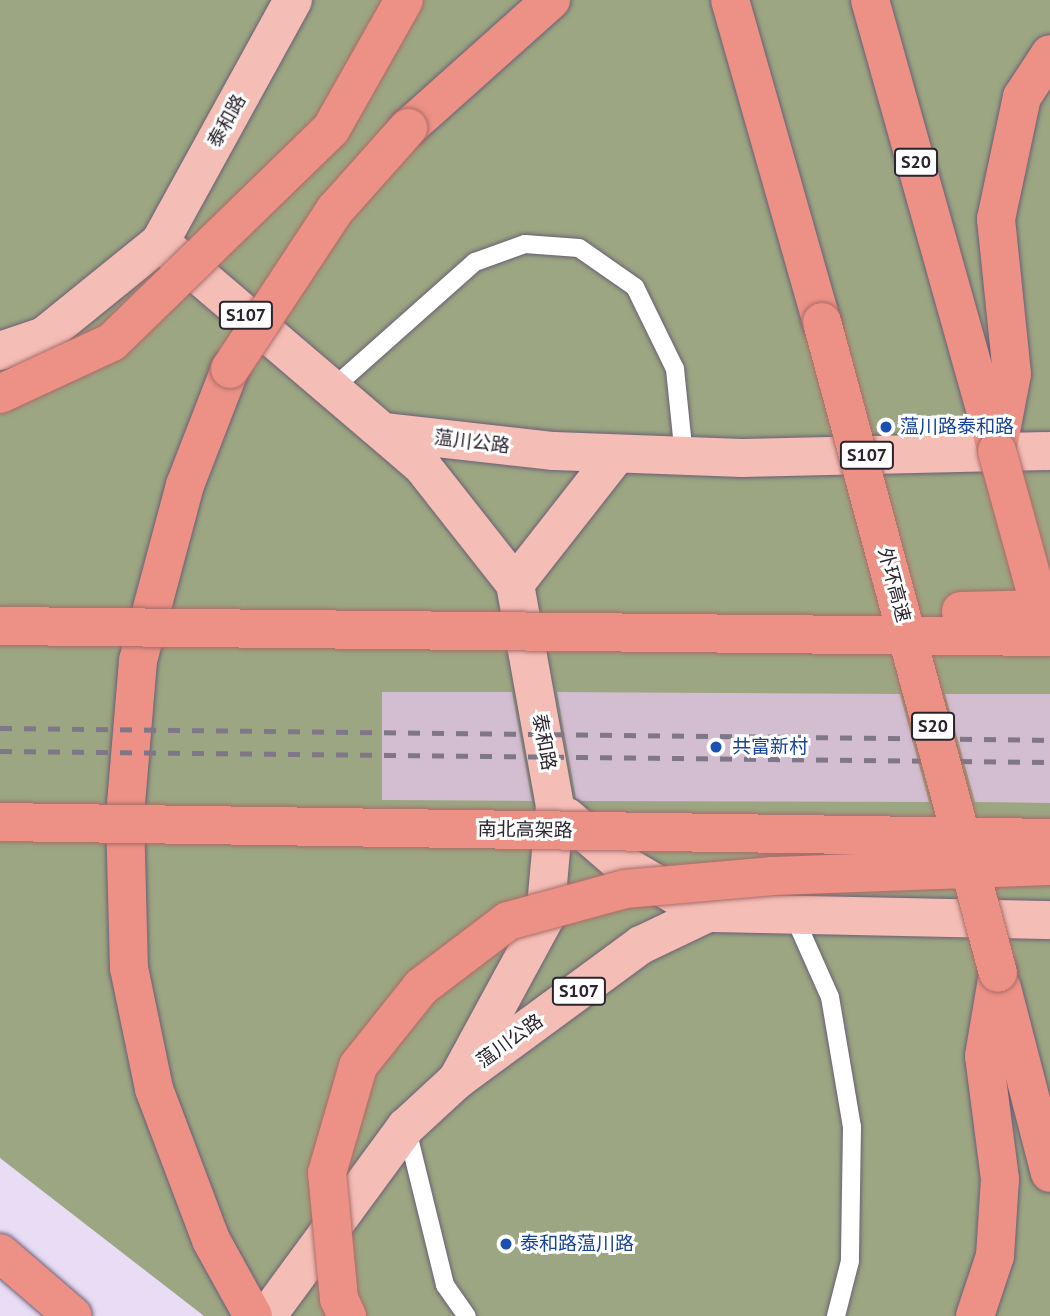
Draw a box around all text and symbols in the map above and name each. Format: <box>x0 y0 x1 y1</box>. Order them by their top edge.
street label: 泰和路 <box>203 91 251 151</box>
road number: S20 <box>893 148 939 176</box>
road number: S107 <box>218 300 274 330</box>
place label: 蕰川路泰和路 <box>900 416 1014 438</box>
marker: 蕰川路泰和路 <box>878 419 894 435</box>
street label: 蕰川公路 <box>433 426 511 458</box>
road number: S107 <box>839 440 895 470</box>
street label: 外环高速 <box>873 545 915 625</box>
street label: 泰和路 <box>528 712 560 772</box>
road number: S20 <box>910 712 956 740</box>
place label: 共富新村 <box>732 736 808 758</box>
marker: 共富新村 <box>706 737 726 757</box>
street label: 南北高架路 <box>477 818 573 842</box>
road number: S107 <box>551 976 607 1006</box>
street label: 蕰川公路 <box>473 1009 547 1073</box>
place label: 泰和路蕰川路 <box>520 1233 634 1255</box>
marker: 泰和路蕰川路 <box>498 1236 514 1252</box>

